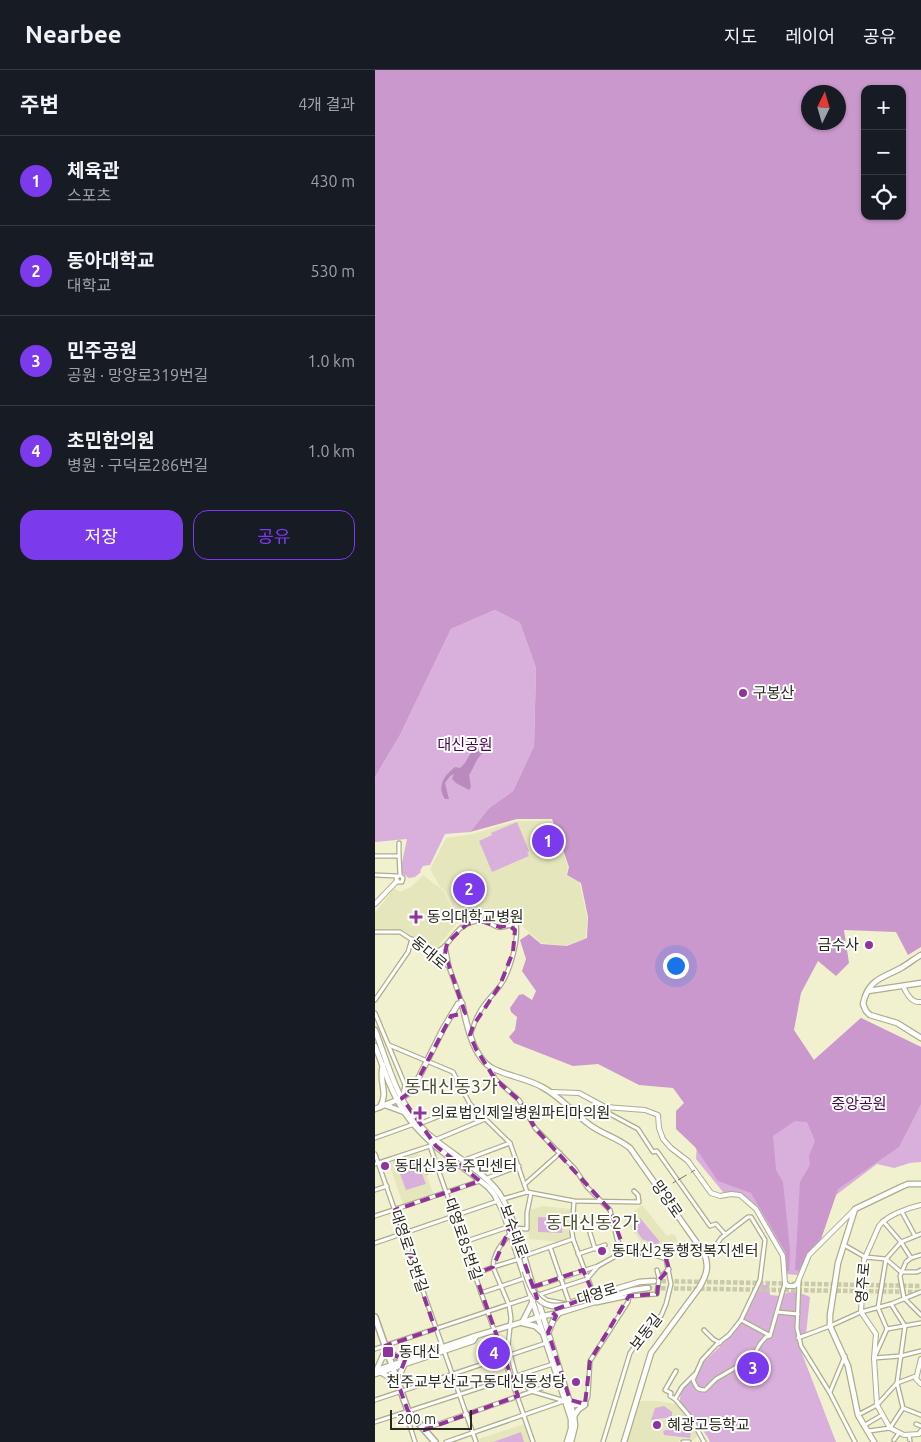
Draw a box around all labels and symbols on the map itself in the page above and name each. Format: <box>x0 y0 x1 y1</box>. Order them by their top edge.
north arrow <box>801 85 846 130</box>
place label: 구봉산 <box>753 684 795 701</box>
marker: 구봉산 <box>737 687 749 699</box>
park label: 대신공원 <box>437 736 493 753</box>
pin: 1 <box>532 822 564 860</box>
pin: 2 <box>453 870 485 908</box>
place label: 동의대학교병원 <box>427 908 524 925</box>
marker: 동의대학교병원 <box>409 910 423 924</box>
street label: 동대로 <box>408 933 451 972</box>
place label: 금수사 <box>818 936 859 953</box>
marker: 금수사 <box>863 939 875 951</box>
your location <box>663 953 689 979</box>
district label: 동대신동3가 <box>405 1076 498 1096</box>
park label: 중앙공원 <box>831 1095 887 1112</box>
place label: 의료법인제일병원파티마의원 <box>431 1104 610 1121</box>
marker: 의료법인제일병원파티마의원 <box>413 1106 427 1120</box>
place label: 동대신3동 주민센터 <box>395 1157 517 1174</box>
marker: 동대신3동 주민센터 <box>379 1160 391 1172</box>
street label: 망양로 <box>649 1177 686 1221</box>
street label: 대영로85번길 <box>441 1195 485 1282</box>
street label: 보수대로 <box>497 1202 532 1260</box>
street label: 대영로73번길 <box>387 1207 431 1294</box>
district label: 동대신동2가 <box>546 1212 639 1232</box>
place label: 동대신2동행정복지센터 <box>612 1242 758 1259</box>
marker: 동대신2동행정복지센터 <box>596 1245 608 1257</box>
street label: 영주로 <box>852 1262 873 1304</box>
street label: 대영로 <box>575 1279 619 1308</box>
street label: 보동길 <box>626 1310 665 1353</box>
pin: 4 <box>478 1334 510 1372</box>
place label: 동대신 <box>399 1343 440 1360</box>
marker: 동대신 <box>381 1345 395 1359</box>
pin: 3 <box>737 1349 769 1387</box>
place label: 천주교부산교구동대신동성당 <box>387 1373 566 1390</box>
marker: 천주교부산교구동대신동성당 <box>570 1376 582 1388</box>
scale bar <box>390 1407 473 1430</box>
place label: 혜광고등학교 <box>667 1416 750 1433</box>
marker: 혜광고등학교 <box>651 1419 663 1431</box>

